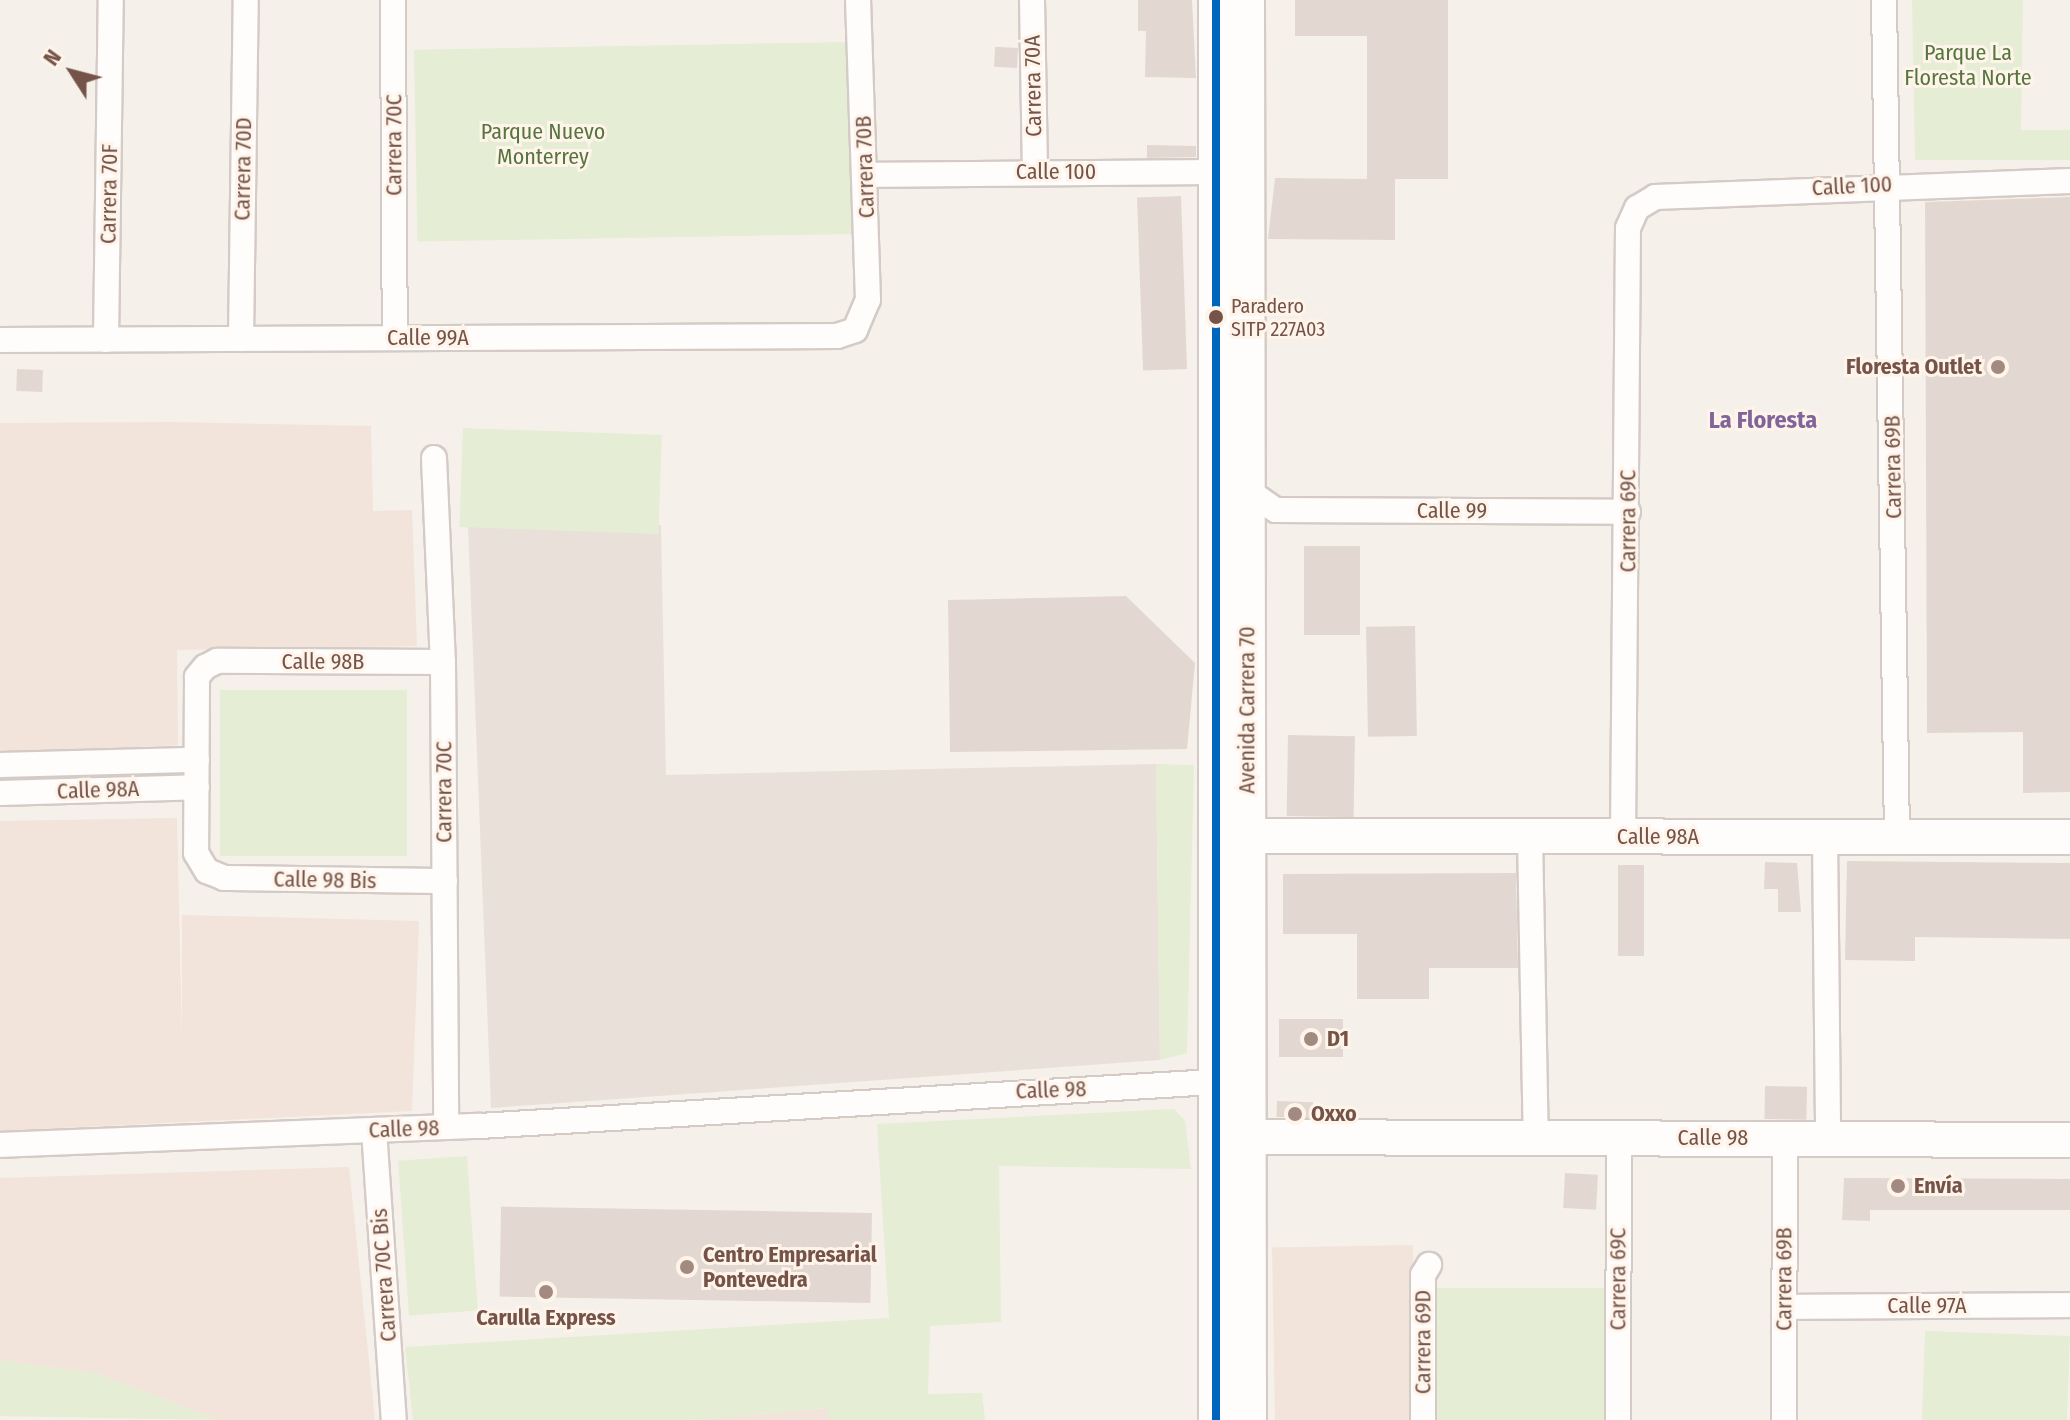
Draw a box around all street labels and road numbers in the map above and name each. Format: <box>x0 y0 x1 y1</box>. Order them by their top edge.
street label: Carrera 70A <box>1019 35 1047 137</box>
street label: Carrera 70C <box>381 94 407 196</box>
street label: Carrera 70B <box>850 115 880 219</box>
street label: Carrera 70D <box>229 117 257 221</box>
street label: Carrera 70F <box>95 144 123 244</box>
street label: Calle 100 <box>1016 159 1096 185</box>
street label: Calle 100 <box>1811 171 1893 201</box>
street label: Calle 99A <box>387 325 469 351</box>
street label: Carrera 69B <box>1879 415 1907 519</box>
street label: Carrera 69C <box>1615 470 1641 572</box>
street label: Calle 99 <box>1417 498 1487 524</box>
street label: Avenida Carrera 70 <box>1234 626 1260 794</box>
street label: Calle 98B <box>282 649 364 675</box>
street label: Carrera 70C <box>431 741 457 843</box>
street label: Calle 98A <box>56 775 140 805</box>
street label: Calle 98A <box>1617 824 1699 850</box>
street label: Calle 98 Bis <box>273 866 377 894</box>
street label: Calle 98 <box>1015 1076 1087 1104</box>
street label: Calle 98 <box>368 1115 440 1143</box>
street label: Calle 98 <box>1678 1125 1748 1151</box>
street label: Carrera 70C Bis <box>366 1207 402 1343</box>
street label: Carrera 69B <box>1771 1227 1797 1331</box>
street label: Carrera 69C <box>1605 1228 1631 1330</box>
street label: Carrera 69D <box>1410 1290 1436 1394</box>
street label: Calle 97A <box>1887 1293 1967 1319</box>

